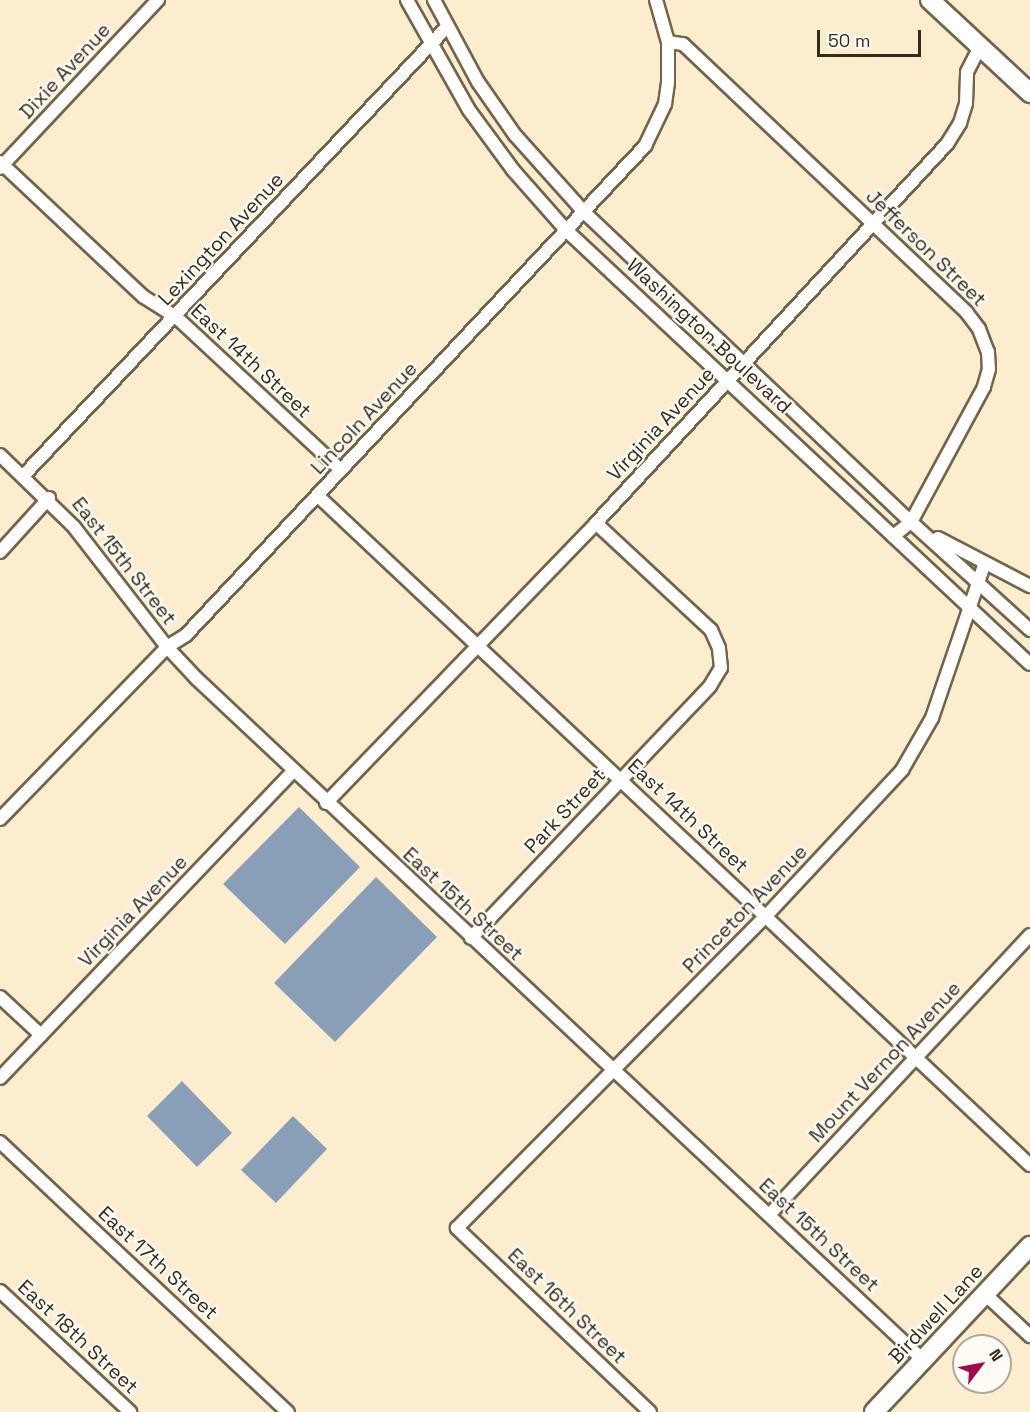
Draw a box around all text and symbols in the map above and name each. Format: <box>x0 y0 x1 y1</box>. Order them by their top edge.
street label: Dixie Avenue <box>14 18 116 124</box>
scale bar <box>820 18 924 56</box>
text: 50 m <box>828 29 870 52</box>
street label: Lexington Avenue <box>153 168 289 310</box>
street label: Jefferson Street <box>861 184 991 312</box>
street label: Washington Boulevard <box>622 253 796 419</box>
street label: East 14th Street <box>186 299 316 423</box>
street label: Lincoln Avenue <box>306 357 422 479</box>
street label: Virginia Avenue <box>602 362 720 486</box>
street label: East 15th Street <box>67 492 181 630</box>
street label: East 14th Street <box>623 754 753 878</box>
street label: Park Street <box>519 763 611 859</box>
street label: Princeton Avenue <box>678 840 812 978</box>
street label: East 15th Street <box>398 842 528 966</box>
street label: Virginia Avenue <box>73 850 193 972</box>
street label: Mount Vernon Avenue <box>804 976 966 1148</box>
street label: East 15th Street <box>754 1173 884 1297</box>
street label: East 17th Street <box>93 1201 223 1325</box>
street label: East 16th Street <box>503 1243 631 1369</box>
street label: Birdwell Lane <box>884 1259 988 1369</box>
street label: East 18th Street <box>13 1275 143 1399</box>
north arrow <box>952 1334 1012 1394</box>
text: N <box>984 1345 1008 1365</box>

